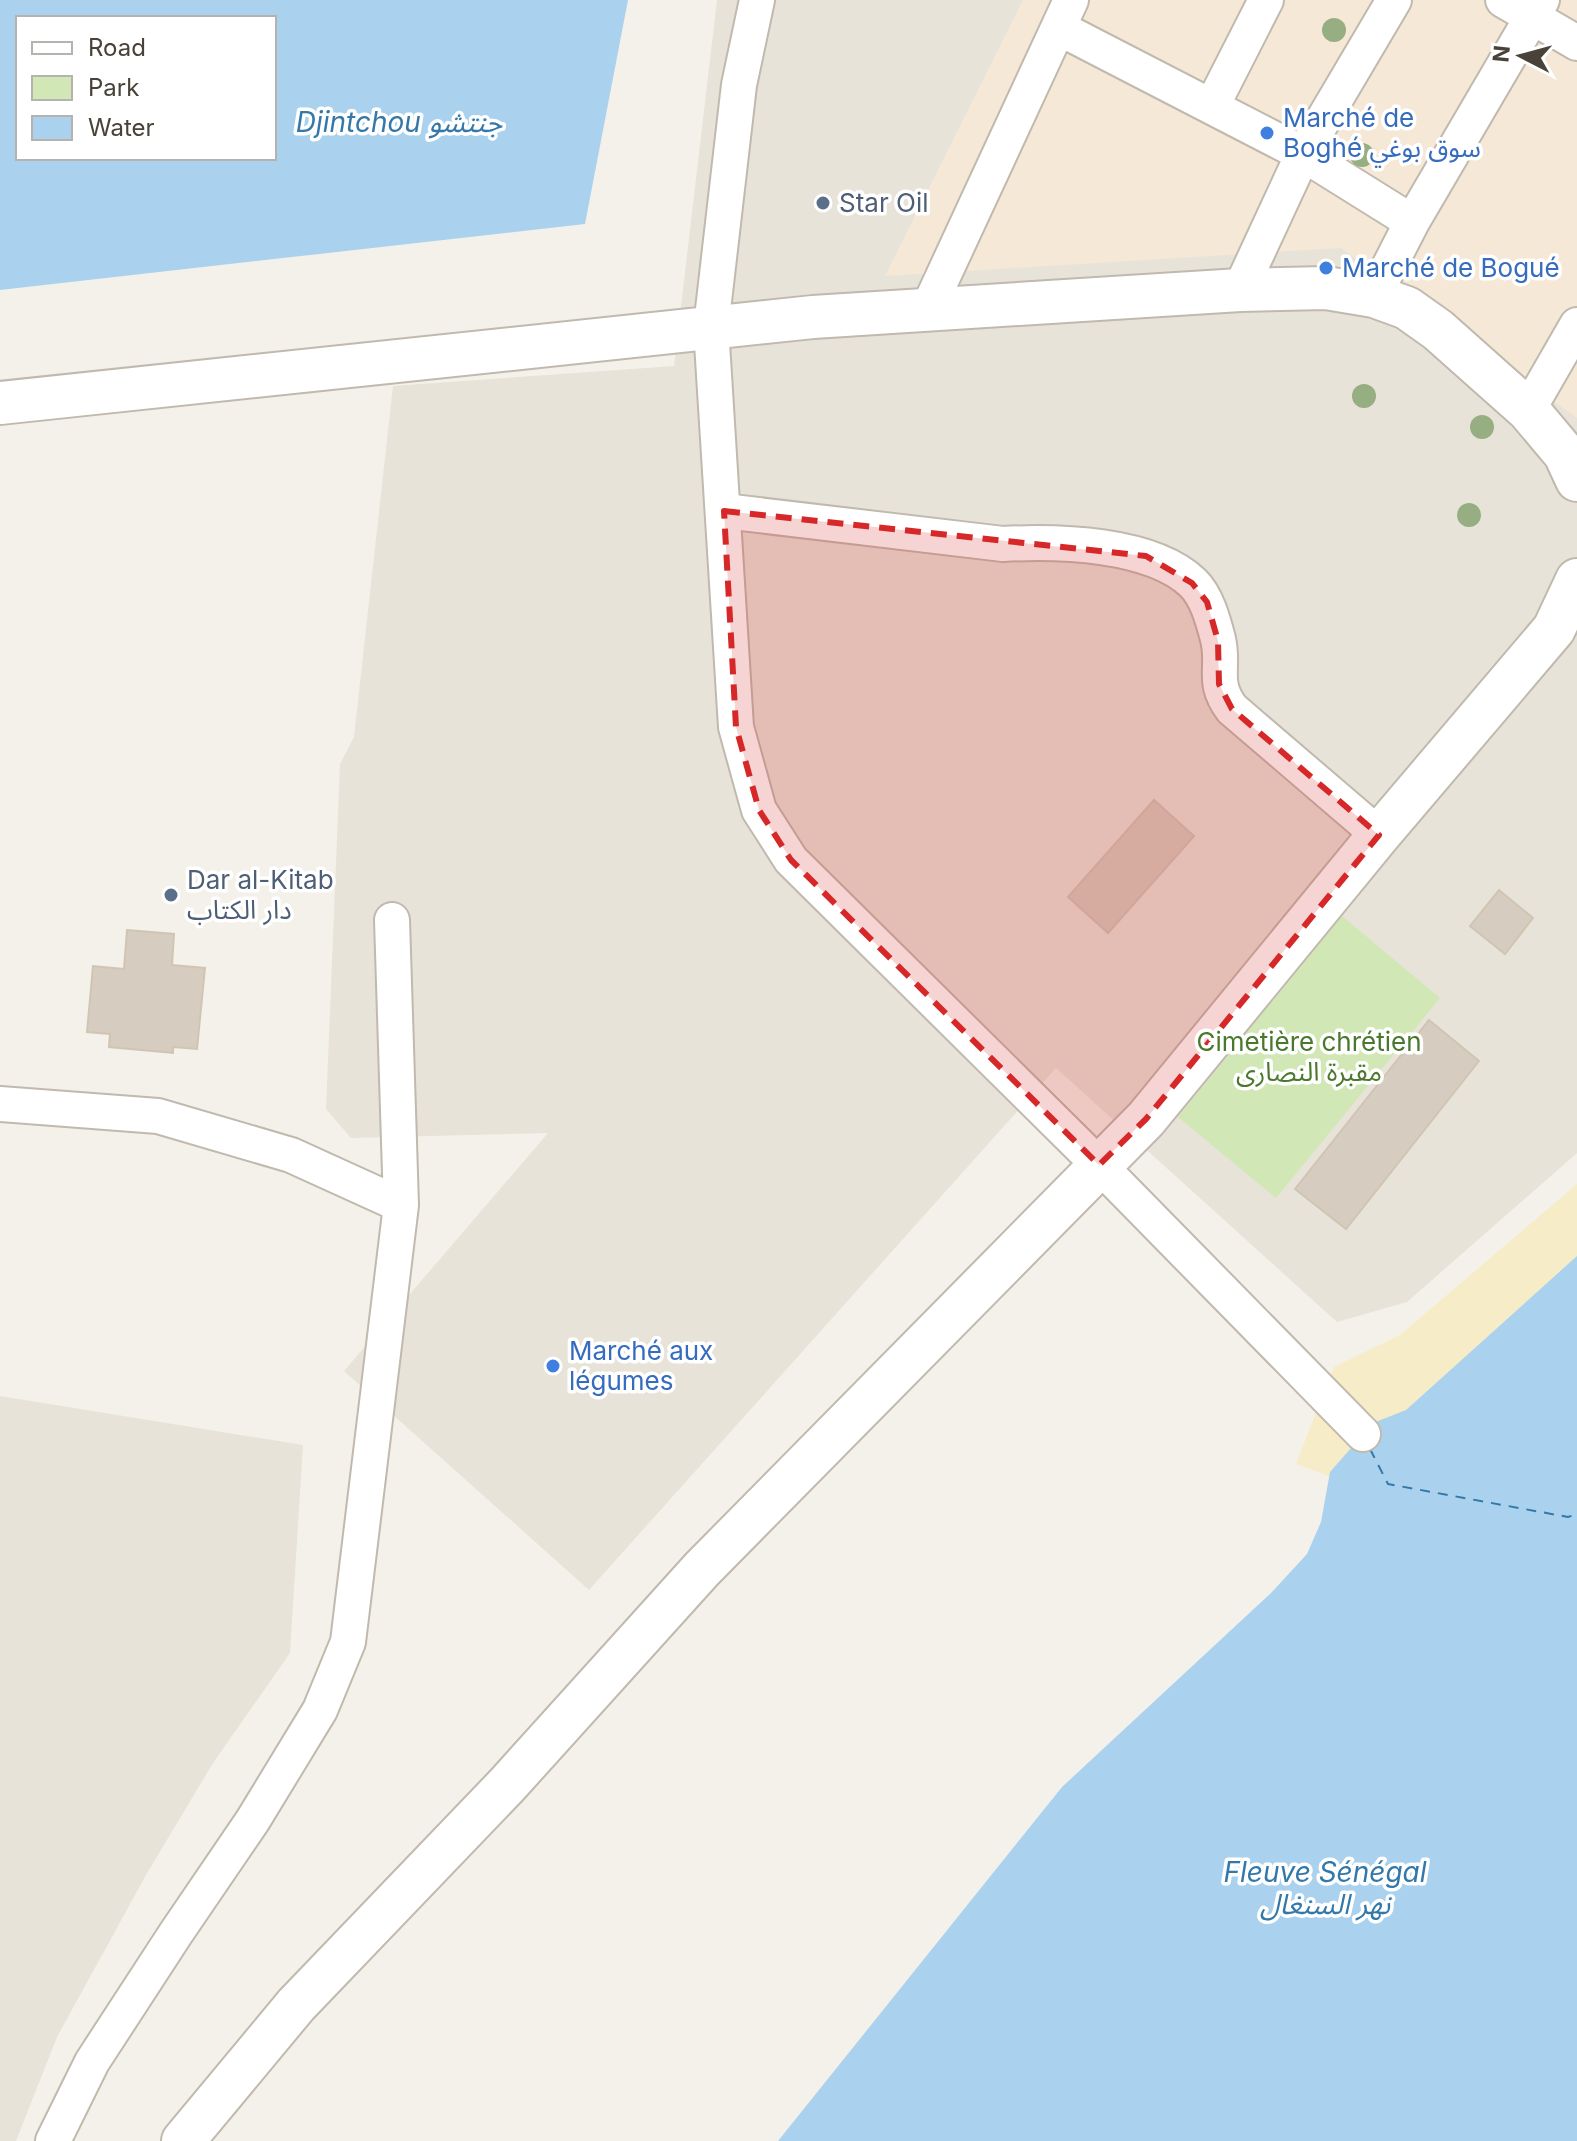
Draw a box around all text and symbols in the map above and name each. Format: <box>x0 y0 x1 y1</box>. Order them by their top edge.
legend <box>16 16 276 160</box>
north arrow <box>1481 16 1561 96</box>
text: Road <box>88 33 146 62</box>
text: N <box>1487 44 1515 64</box>
text: Park <box>88 73 139 102</box>
place label: Marché de Boghé سوق بوغي <box>1283 102 1481 168</box>
water label: Djintchou جنتشو <box>296 105 503 139</box>
text: Water <box>88 113 155 142</box>
marker: Marché de Boghé سوق بوغي <box>1258 124 1276 142</box>
place label: Star Oil <box>839 187 929 218</box>
marker: Star Oil <box>814 194 832 212</box>
place label: Marché de Bogué <box>1342 252 1560 283</box>
marker: Marché de Bogué <box>1317 259 1335 277</box>
place label: Dar al-Kitab دار الكتاب <box>187 864 334 925</box>
marker: Dar al-Kitab دار الكتاب <box>162 886 180 904</box>
park label: Cimetière chrétien مقبرة النصارى <box>1196 1026 1422 1087</box>
place label: Marché aux légumes <box>569 1335 713 1396</box>
marker: Marché aux légumes <box>544 1357 562 1375</box>
water label: Fleuve Sénégal نهر السنغال <box>1223 1855 1427 1921</box>

